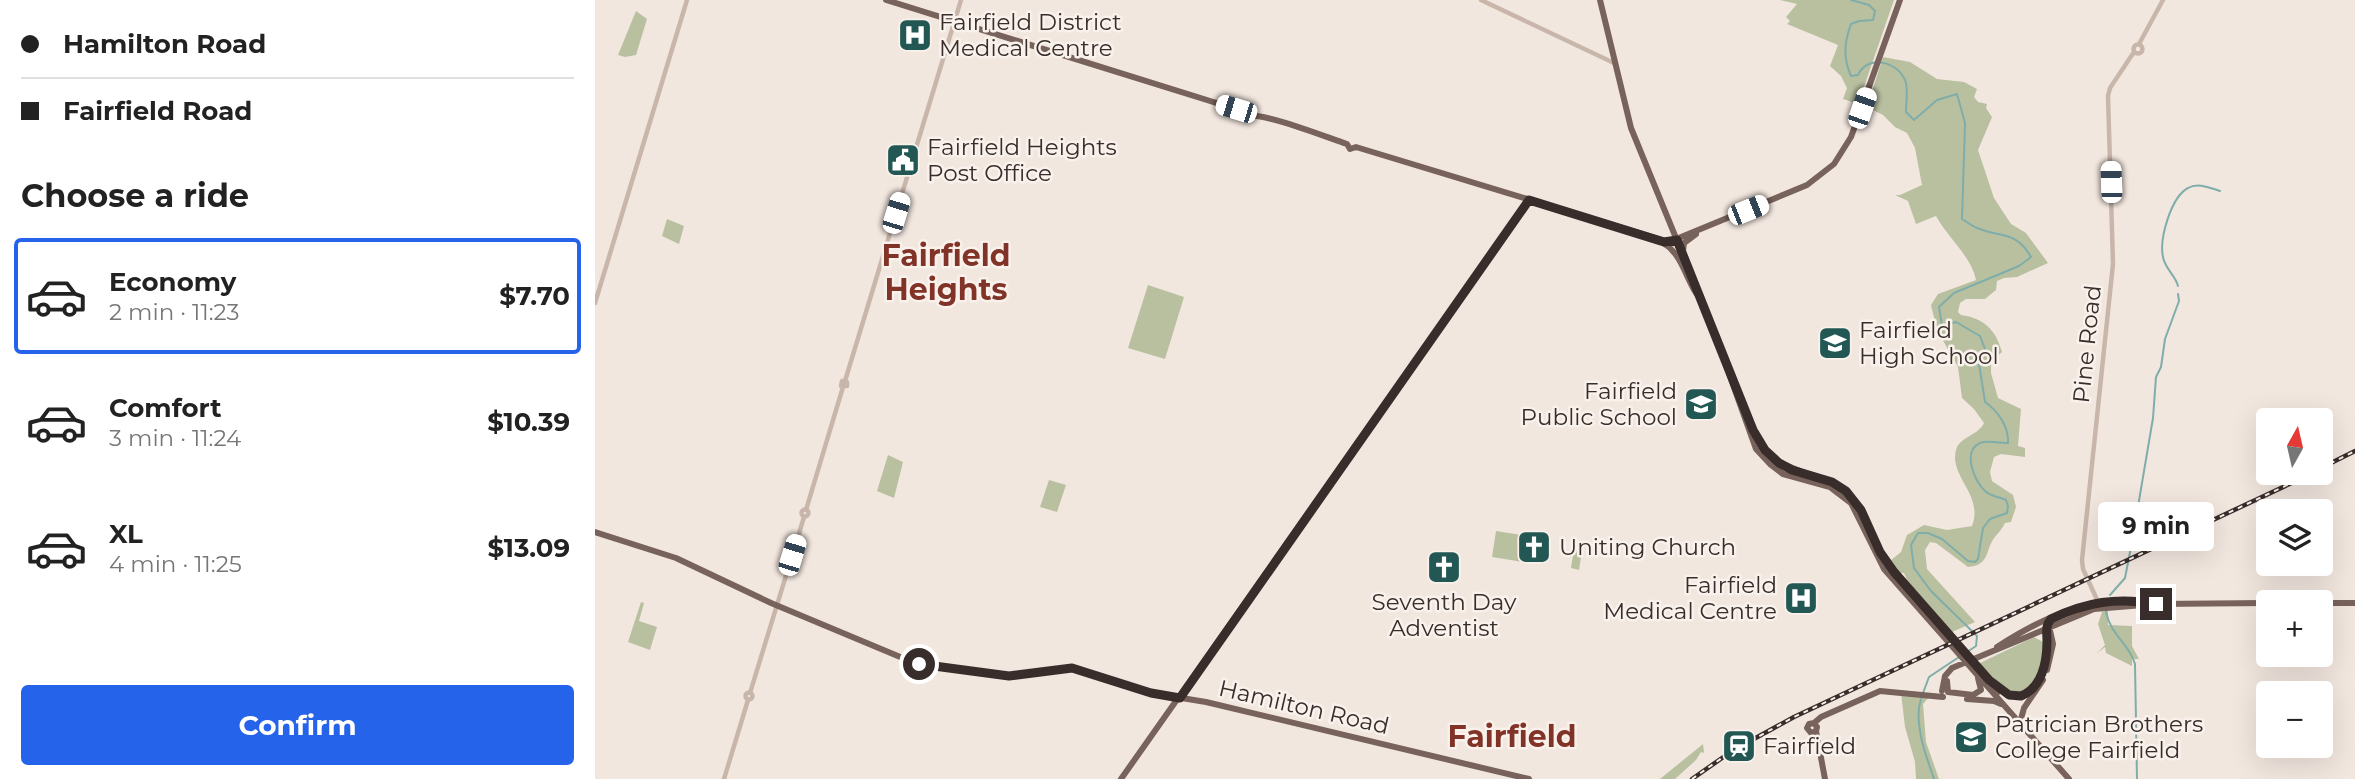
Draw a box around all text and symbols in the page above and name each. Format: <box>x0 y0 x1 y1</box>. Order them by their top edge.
place label: Fairfield District Medical Centre <box>939 8 1122 62</box>
hospital icon: Fairfield District Medical Centre <box>896 16 934 54</box>
text: Hamilton Road <box>63 28 266 60</box>
car <box>1846 85 1879 131</box>
car <box>1213 93 1260 125</box>
text: Fairfield Road <box>63 95 252 127</box>
place label: Fairfield Heights Post Office <box>927 133 1117 187</box>
public building icon: Fairfield Heights Post Office <box>884 141 922 179</box>
car <box>2100 161 2123 203</box>
text: Choose a ride <box>21 176 249 215</box>
car <box>880 190 913 236</box>
car <box>1725 192 1772 228</box>
district label: Fairfield Heights <box>881 237 1011 308</box>
icon: car <box>25 265 88 328</box>
text: Economy <box>109 266 236 298</box>
text: $7.70 <box>499 280 570 312</box>
street label: Pine Road <box>2067 284 2107 404</box>
text: 2 min · 11:23 <box>109 298 240 326</box>
place label: Fairfield High School <box>1859 316 1999 370</box>
school or university icon: Fairfield High School <box>1816 324 1854 362</box>
place label: Fairfield Public School <box>1521 377 1677 431</box>
school or university icon: Fairfield Public School <box>1682 385 1720 423</box>
icon: car <box>25 391 88 454</box>
text: Comfort <box>109 392 221 424</box>
text: $10.39 <box>487 406 570 438</box>
north arrow <box>2256 408 2333 485</box>
map controls <box>2256 408 2333 758</box>
text: 3 min · 11:24 <box>109 424 241 452</box>
button: layers <box>2256 499 2333 576</box>
callout: 9 min <box>2098 503 2214 552</box>
text: 9 min <box>2122 512 2190 540</box>
icon: car <box>25 517 88 580</box>
text: XL <box>109 518 143 550</box>
church icon: Uniting Church <box>1515 528 1553 566</box>
text: $13.09 <box>487 532 570 564</box>
car <box>776 532 809 578</box>
place label: Uniting Church <box>1559 533 1736 561</box>
church icon: Seventh Day Adventist <box>1425 548 1463 586</box>
text: 4 min · 11:25 <box>109 550 242 578</box>
place label: Fairfield Medical Centre <box>1603 571 1777 625</box>
hospital icon: Fairfield Medical Centre <box>1782 579 1820 617</box>
place label: Seventh Day Adventist <box>1372 588 1517 642</box>
route end <box>2140 588 2172 620</box>
button: + <box>2256 590 2333 667</box>
route start <box>903 648 935 680</box>
street label: Hamilton Road <box>1216 674 1392 740</box>
button: − <box>2256 681 2333 758</box>
button: Confirm <box>21 685 574 765</box>
place label: Patrician Brothers College Fairfield <box>1995 710 2203 764</box>
district label: Fairfield <box>1447 718 1577 755</box>
school or university icon: Patrician Brothers College Fairfield <box>1952 718 1990 756</box>
station icon: Fairfield <box>1720 727 1758 765</box>
place label: Fairfield <box>1763 732 1856 760</box>

